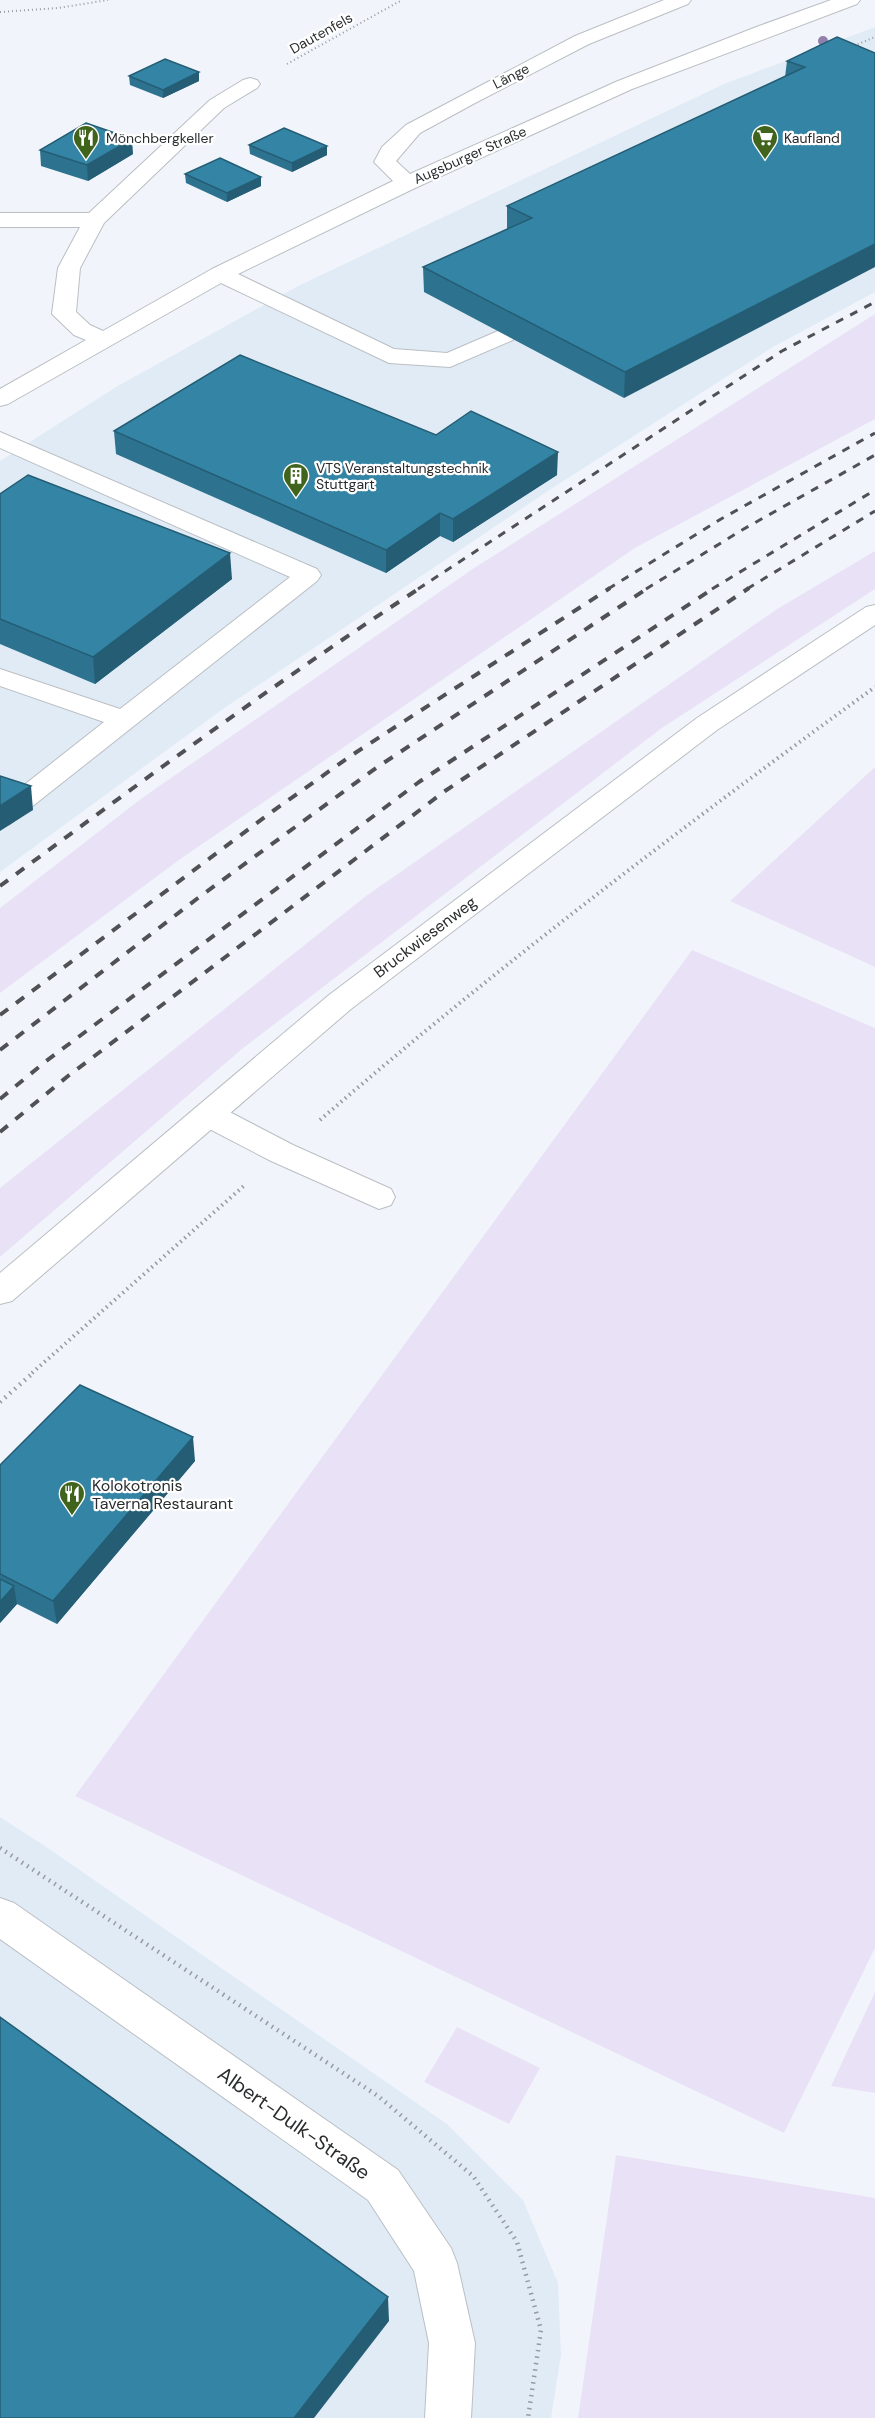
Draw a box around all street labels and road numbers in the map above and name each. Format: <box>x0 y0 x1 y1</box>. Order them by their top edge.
street label: Dautenfels <box>286 8 356 58</box>
street label: Länge <box>490 59 532 93</box>
street label: Augsburger Straße <box>411 122 529 188</box>
street label: Bruckwiesenweg <box>369 891 481 982</box>
street label: Albert-Dulk-Straße <box>213 2061 375 2185</box>

